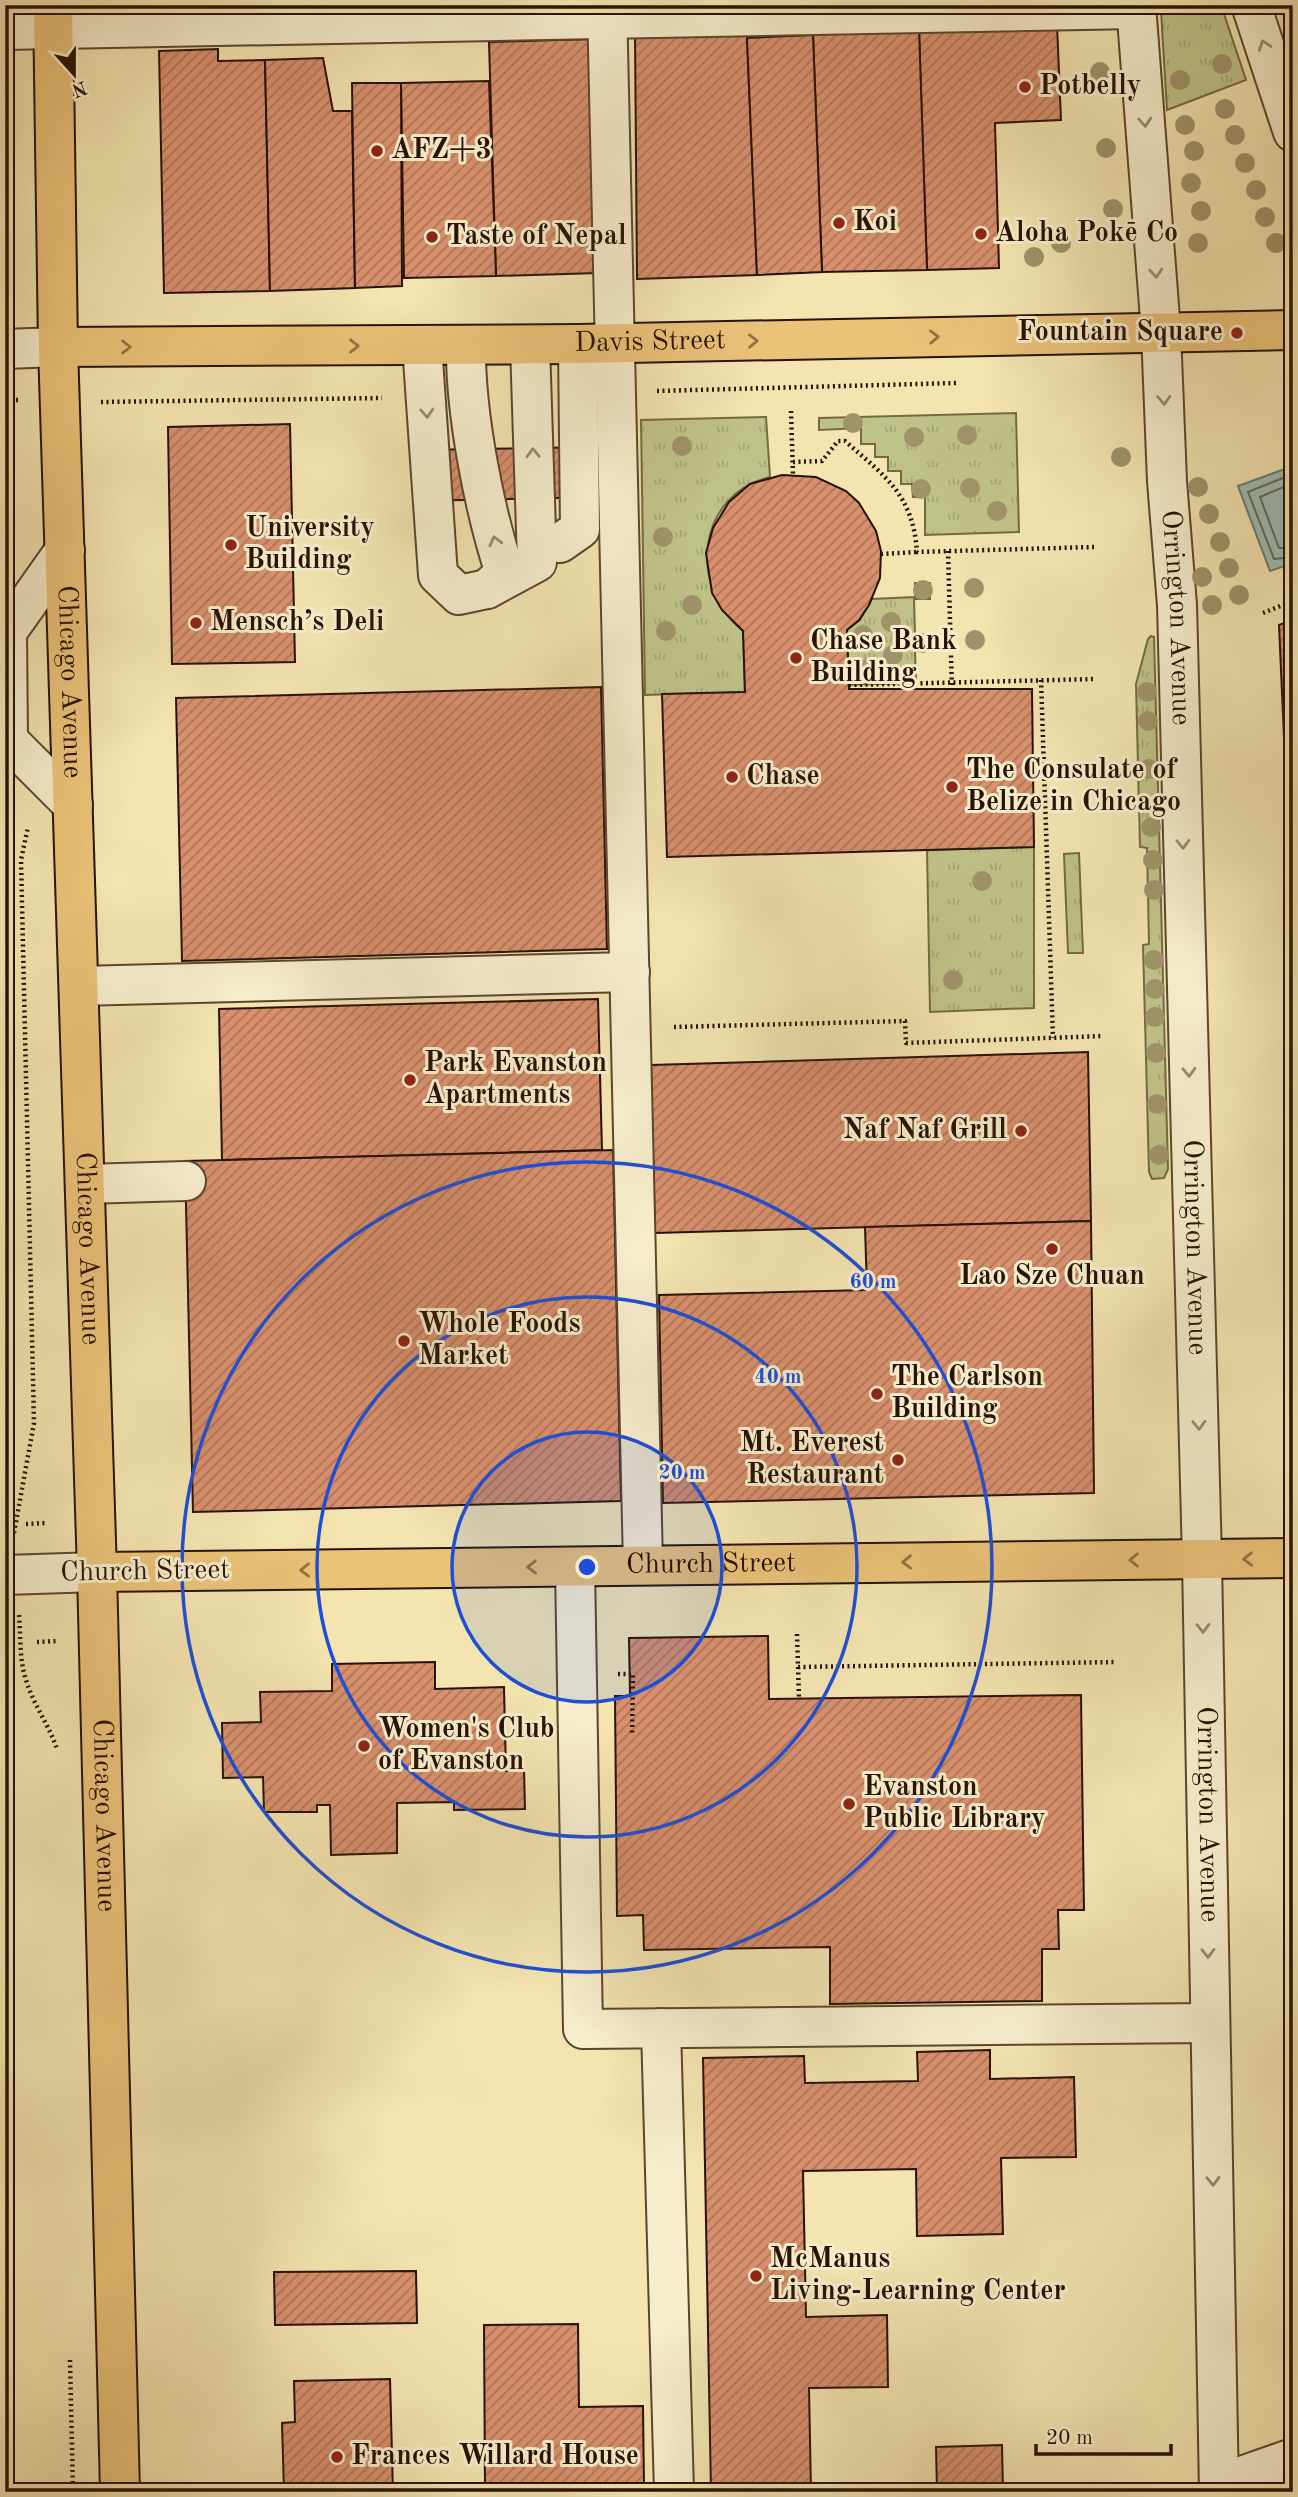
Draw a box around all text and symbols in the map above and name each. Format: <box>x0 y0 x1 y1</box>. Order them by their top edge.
north arrow <box>38 38 108 108</box>
one-way arrow <box>1258 40 1272 52</box>
place label: Potbelly <box>1039 73 1141 101</box>
text: N <box>69 76 89 99</box>
marker: Potbelly <box>1017 79 1033 95</box>
one-way arrow <box>1137 117 1152 128</box>
place label: AFZ+3 <box>391 137 492 165</box>
marker: AFZ+3 <box>369 143 385 159</box>
place label: Koi <box>853 209 897 237</box>
marker: Koi <box>831 215 847 231</box>
place label: Aloha Pokē Co <box>995 220 1178 248</box>
place label: Taste of Nepal <box>446 223 627 251</box>
marker: Aloha Pokē Co <box>973 226 989 242</box>
marker: Taste of Nepal <box>424 229 440 245</box>
one-way arrow <box>1148 268 1163 279</box>
place label: Fountain Square <box>1017 319 1223 347</box>
marker: Fountain Square <box>1229 325 1245 341</box>
street label: Davis Street <box>574 327 726 358</box>
one-way arrow <box>928 330 939 345</box>
one-way arrow <box>748 333 758 349</box>
one-way arrow <box>349 338 359 354</box>
one-way arrow <box>121 339 132 355</box>
one-way arrow <box>1156 395 1171 406</box>
one-way arrow <box>419 408 434 419</box>
one-way arrow <box>526 447 541 458</box>
street label: Orrington Avenue <box>1155 509 1194 726</box>
place label: University Building <box>245 515 375 575</box>
one-way arrow <box>489 535 503 547</box>
marker: University Building <box>223 537 239 553</box>
street label: Chicago Avenue <box>52 585 86 779</box>
place label: Mensch’s Deli <box>210 609 384 637</box>
marker: Mensch’s Deli <box>188 615 204 631</box>
place label: Chase Bank Building <box>810 628 957 688</box>
marker: Chase Bank Building <box>788 650 804 666</box>
place label: The Consulate of Belize in Chicago <box>966 757 1181 817</box>
place label: Chase <box>746 763 820 791</box>
marker: Chase <box>724 769 740 785</box>
marker: The Consulate of Belize in Chicago <box>944 779 960 795</box>
one-way arrow <box>1175 840 1191 850</box>
place label: Park Evanston Apartments <box>424 1050 607 1110</box>
one-way arrow <box>1181 1067 1197 1077</box>
marker: Park Evanston Apartments <box>402 1072 418 1088</box>
place label: Naf Naf Grill <box>843 1117 1007 1145</box>
marker: Naf Naf Grill <box>1013 1123 1029 1139</box>
street label: Orrington Avenue <box>1177 1139 1211 1356</box>
street label: Chicago Avenue <box>70 1151 104 1346</box>
marker: Lao Sze Chuan <box>1044 1241 1060 1257</box>
place label: Lao Sze Chuan <box>959 1263 1145 1291</box>
text: 60 m <box>849 1272 897 1293</box>
place label: Whole Foods Market <box>418 1311 580 1371</box>
marker: Whole Foods Market <box>396 1333 412 1349</box>
place label: The Carlson Building <box>891 1364 1043 1424</box>
text: 40 m <box>754 1367 802 1388</box>
marker: The Carlson Building <box>869 1386 885 1402</box>
one-way arrow <box>1191 1420 1206 1431</box>
place label: Mt. Everest Restaurant <box>740 1430 884 1490</box>
marker: Mt. Everest Restaurant <box>890 1452 906 1468</box>
text: 20 m <box>658 1463 706 1484</box>
street label: Church Street <box>626 1550 796 1580</box>
one-way arrow <box>1242 1551 1253 1566</box>
one-way arrow <box>1128 1552 1139 1568</box>
one-way arrow <box>901 1554 911 1570</box>
centre of rings <box>575 1555 599 1579</box>
street label: Church Street <box>60 1557 230 1587</box>
one-way arrow <box>526 1559 537 1575</box>
one-way arrow <box>299 1562 309 1578</box>
one-way arrow <box>1195 1623 1211 1634</box>
street label: Orrington Avenue <box>1191 1706 1223 1922</box>
place label: Women's Club of Evanston <box>378 1716 555 1776</box>
street label: Chicago Avenue <box>87 1718 119 1912</box>
marker: Women's Club of Evanston <box>356 1738 372 1754</box>
place label: Evanston Public Library <box>863 1774 1046 1834</box>
marker: Evanston Public Library <box>841 1796 857 1812</box>
one-way arrow <box>1200 1949 1216 1959</box>
one-way arrow <box>1205 2175 1220 2186</box>
place label: McManus Living-Learning Center <box>770 2246 1066 2306</box>
marker: McManus Living-Learning Center <box>748 2268 764 2284</box>
scale bar <box>1036 2413 1170 2457</box>
text: 20 m <box>1046 2428 1093 2449</box>
place label: Frances Willard House <box>351 2443 639 2471</box>
marker: Frances Willard House <box>329 2449 345 2465</box>

